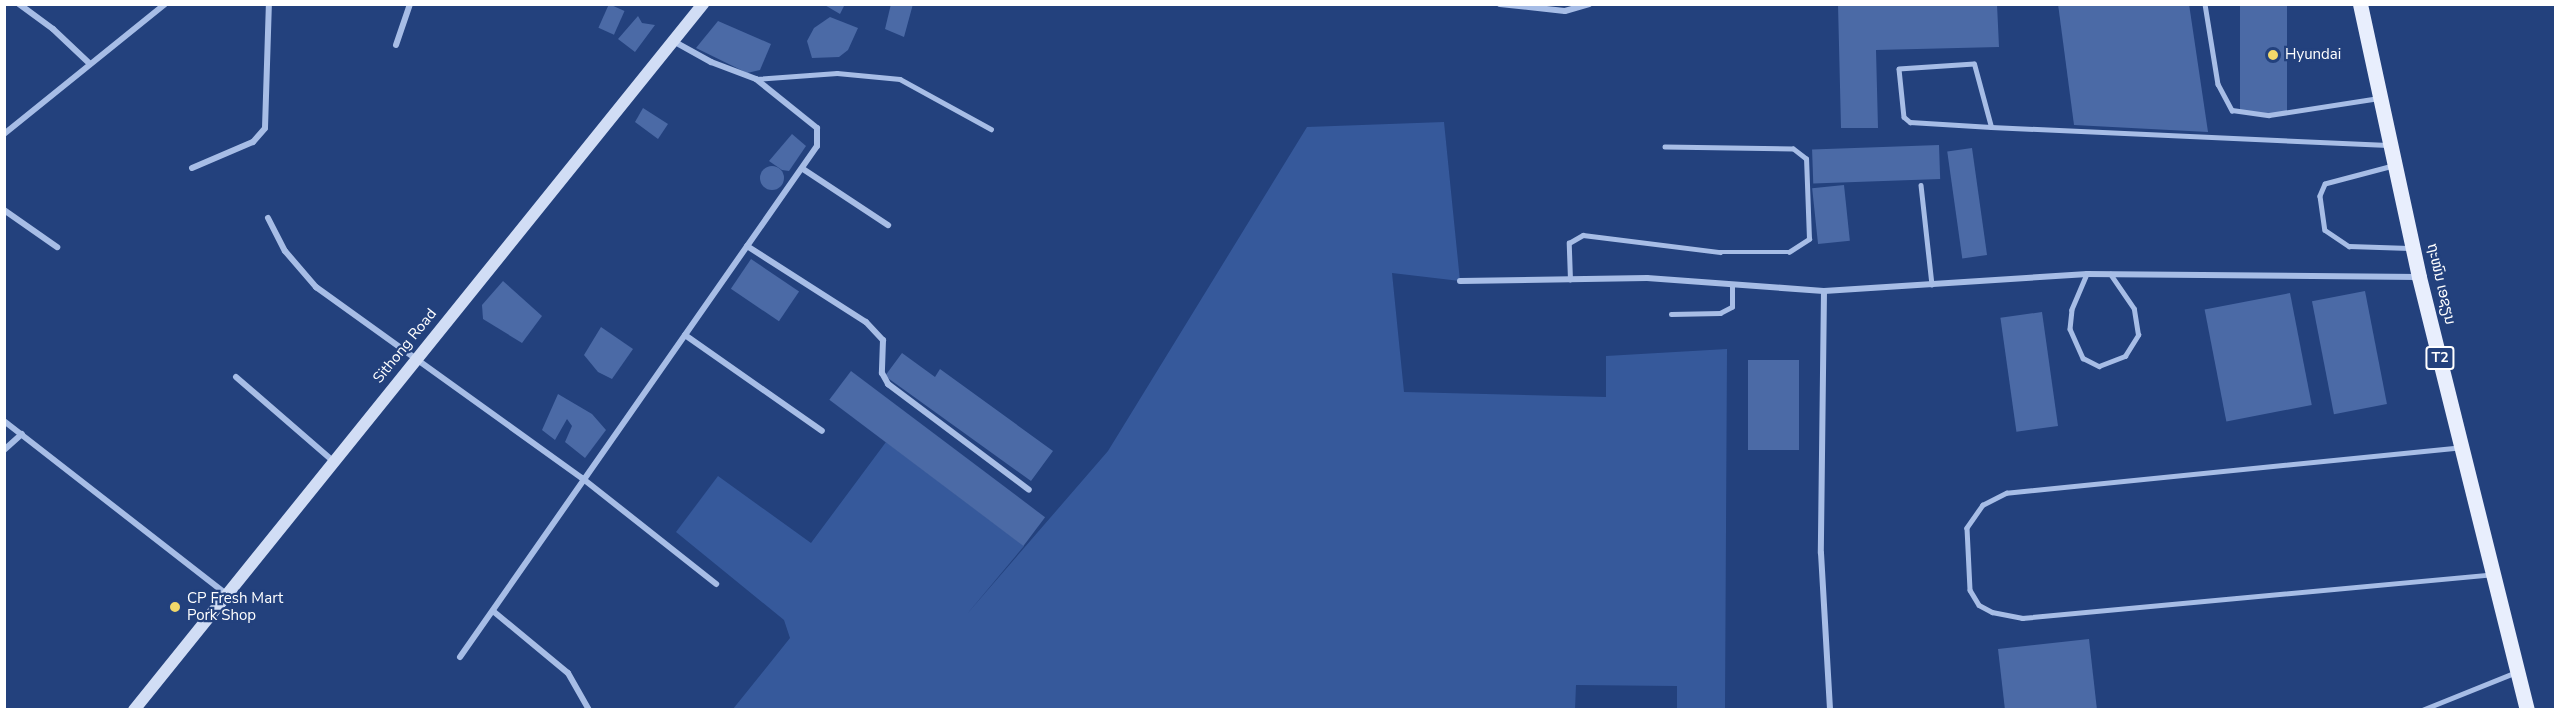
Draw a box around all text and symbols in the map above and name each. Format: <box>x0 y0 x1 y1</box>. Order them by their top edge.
place label: Hyundai <box>2285 46 2341 64</box>
marker: Hyundai <box>2266 48 2280 62</box>
street label: ຖະໜົນ ເອຊຽນ <box>2423 242 2459 326</box>
street label: Sithong Road <box>369 305 441 387</box>
road number: T2 <box>2425 347 2455 369</box>
place label: CP Fresh Mart Pork Shop <box>187 589 283 624</box>
marker: CP Fresh Mart Pork Shop <box>168 600 182 614</box>

